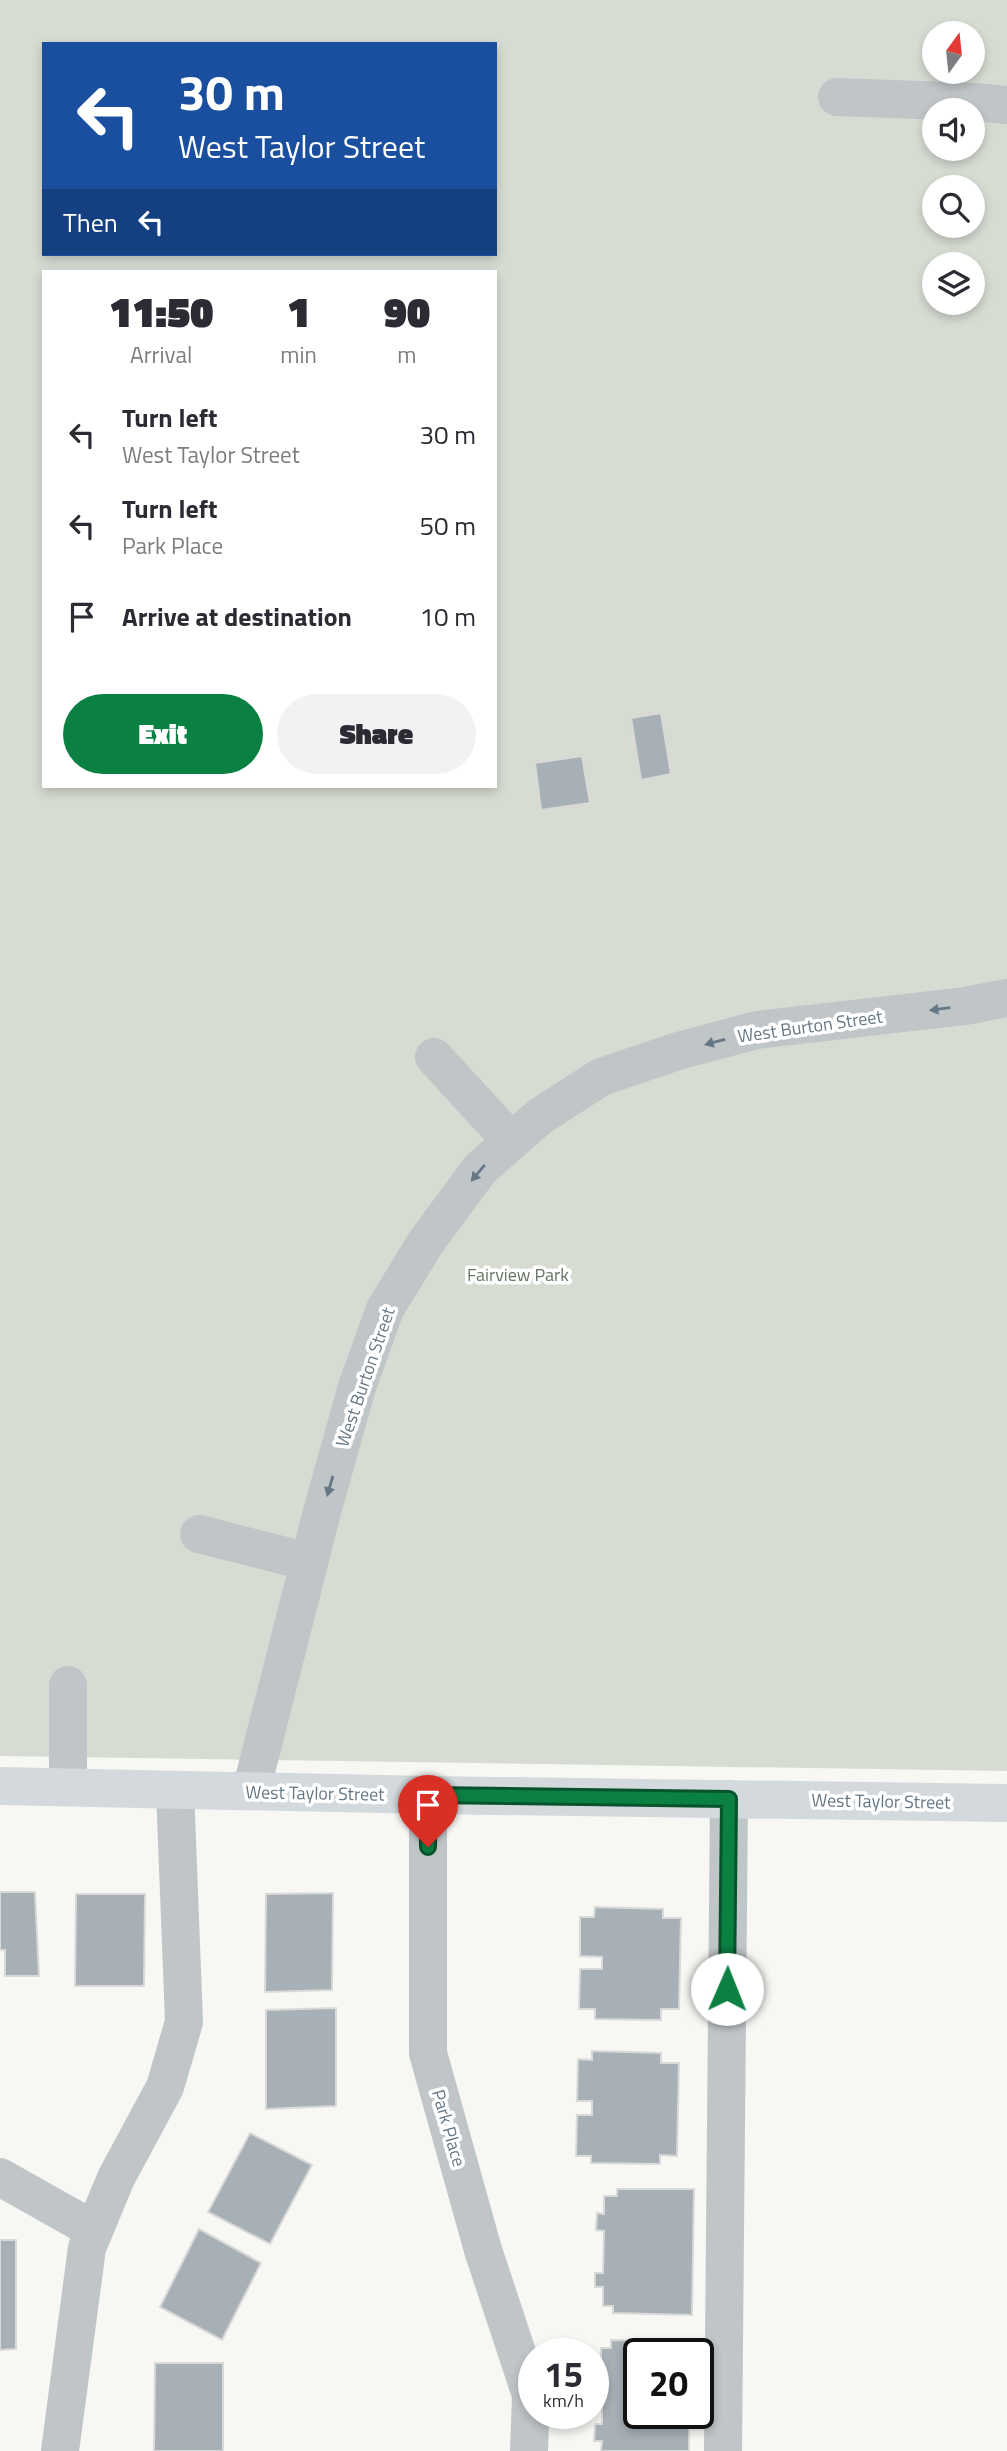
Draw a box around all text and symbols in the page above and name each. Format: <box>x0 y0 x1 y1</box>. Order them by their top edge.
north arrow <box>922 21 985 84</box>
map controls <box>922 21 985 315</box>
text: 30 m <box>178 54 285 129</box>
icon: left <box>63 70 154 161</box>
button: sound <box>922 98 985 161</box>
text: West Taylor Street <box>178 122 425 170</box>
button: search <box>922 175 985 238</box>
text: Then <box>63 203 118 242</box>
icon: left <box>132 203 170 241</box>
button: layers <box>922 252 985 315</box>
text: 11:50 <box>109 279 213 343</box>
text: 1 <box>287 279 310 343</box>
text: 90 <box>384 279 430 343</box>
text: Arrival <box>130 337 192 372</box>
text: min <box>280 337 317 372</box>
text: m <box>397 337 417 372</box>
text: Turn left <box>122 398 217 437</box>
text: 30 m <box>419 415 476 454</box>
icon: left <box>63 416 101 454</box>
text: West Taylor Street <box>122 437 300 472</box>
text: Turn left <box>122 489 217 528</box>
text: 50 m <box>419 506 476 545</box>
icon: left <box>63 507 101 545</box>
text: Park Place <box>122 528 223 563</box>
text: Arrive at destination <box>122 597 352 636</box>
text: 10 m <box>419 597 476 636</box>
icon: arrive <box>63 598 101 636</box>
button: Exit <box>63 694 263 774</box>
button: Share <box>277 694 476 774</box>
street label: West Burton Street <box>736 1002 885 1050</box>
one-way arrow <box>929 1004 951 1015</box>
one-way arrow <box>704 1037 725 1047</box>
one-way arrow <box>470 1164 485 1182</box>
park label: Fairview Park <box>467 1261 569 1288</box>
street label: West Burton Street <box>328 1303 402 1450</box>
one-way arrow <box>324 1475 334 1496</box>
pin <box>398 1775 458 1847</box>
street label: West Taylor Street <box>245 1778 385 1808</box>
icon: arrive <box>409 1786 447 1824</box>
street label: West Taylor Street <box>811 1786 951 1816</box>
position arrow <box>690 1952 764 2026</box>
street label: Park Place <box>425 2086 473 2170</box>
speed limit sign: 20 <box>623 2338 714 2429</box>
text: 15 <box>544 2347 583 2401</box>
text: km/h <box>543 2387 584 2414</box>

